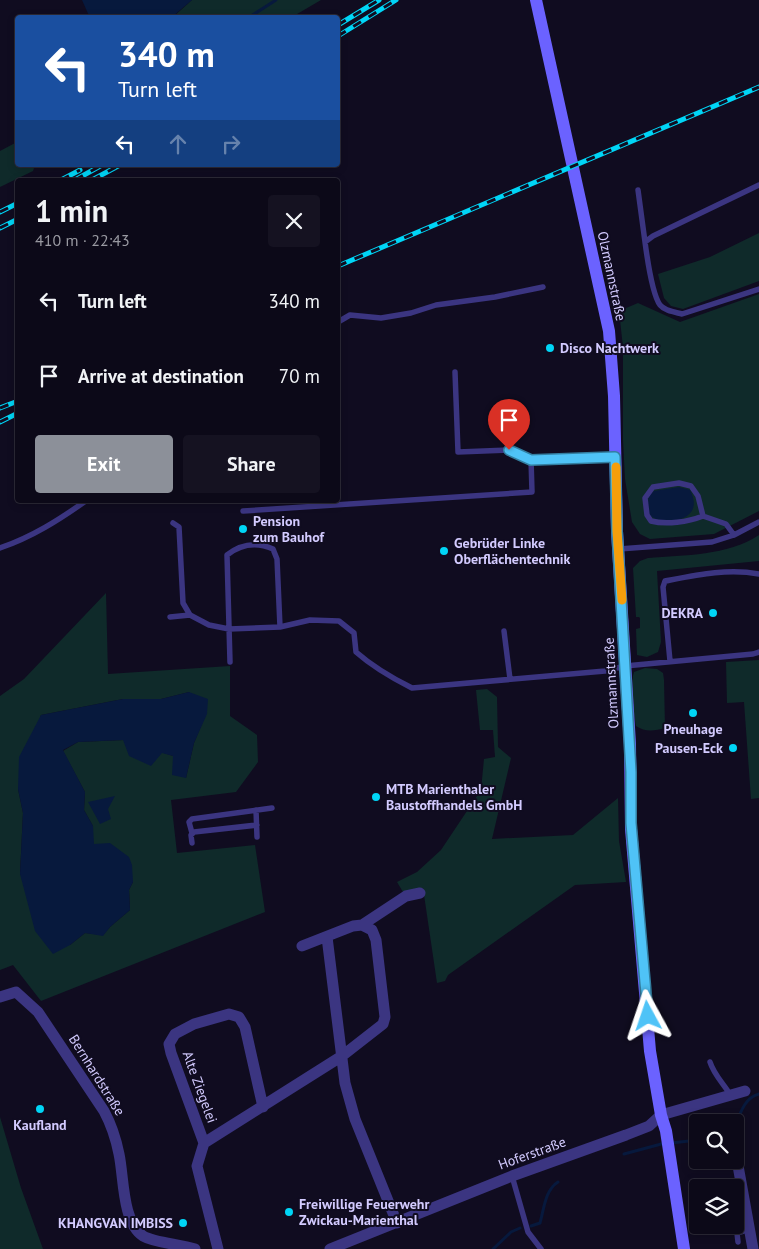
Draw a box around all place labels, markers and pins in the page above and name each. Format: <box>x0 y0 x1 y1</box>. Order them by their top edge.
place label: Disco Nachtwerk <box>560 339 659 357</box>
marker: Disco Nachtwerk <box>544 342 556 354</box>
pin <box>488 399 530 450</box>
place label: Pension zum Bauhof <box>253 512 325 546</box>
marker: Pension zum Bauhof <box>237 523 249 535</box>
place label: Gebrüder Linke Oberflächentechnik <box>454 534 571 568</box>
marker: Gebrüder Linke Oberflächentechnik <box>438 545 450 557</box>
place label: DEKRA <box>662 604 704 622</box>
marker: DEKRA <box>707 607 719 619</box>
marker: Pneuhage <box>687 707 699 719</box>
place label: Pneuhage <box>663 720 723 738</box>
place label: Pausen-Eck <box>655 739 723 757</box>
marker: Pausen-Eck <box>727 742 739 754</box>
place label: MTB Marienthaler Baustoffhandels GmbH <box>386 780 522 814</box>
marker: MTB Marienthaler Baustoffhandels GmbH <box>370 791 382 803</box>
marker: Kaufland <box>34 1103 46 1115</box>
place label: Kaufland <box>13 1116 67 1134</box>
place label: Freiwillige Feuerwehr Zwickau-Marienthal <box>299 1195 429 1229</box>
marker: Freiwillige Feuerwehr Zwickau-Marienthal <box>283 1206 295 1218</box>
place label: KHANGVAN IMBISS <box>58 1214 173 1232</box>
marker: KHANGVAN IMBISS <box>177 1217 189 1229</box>

